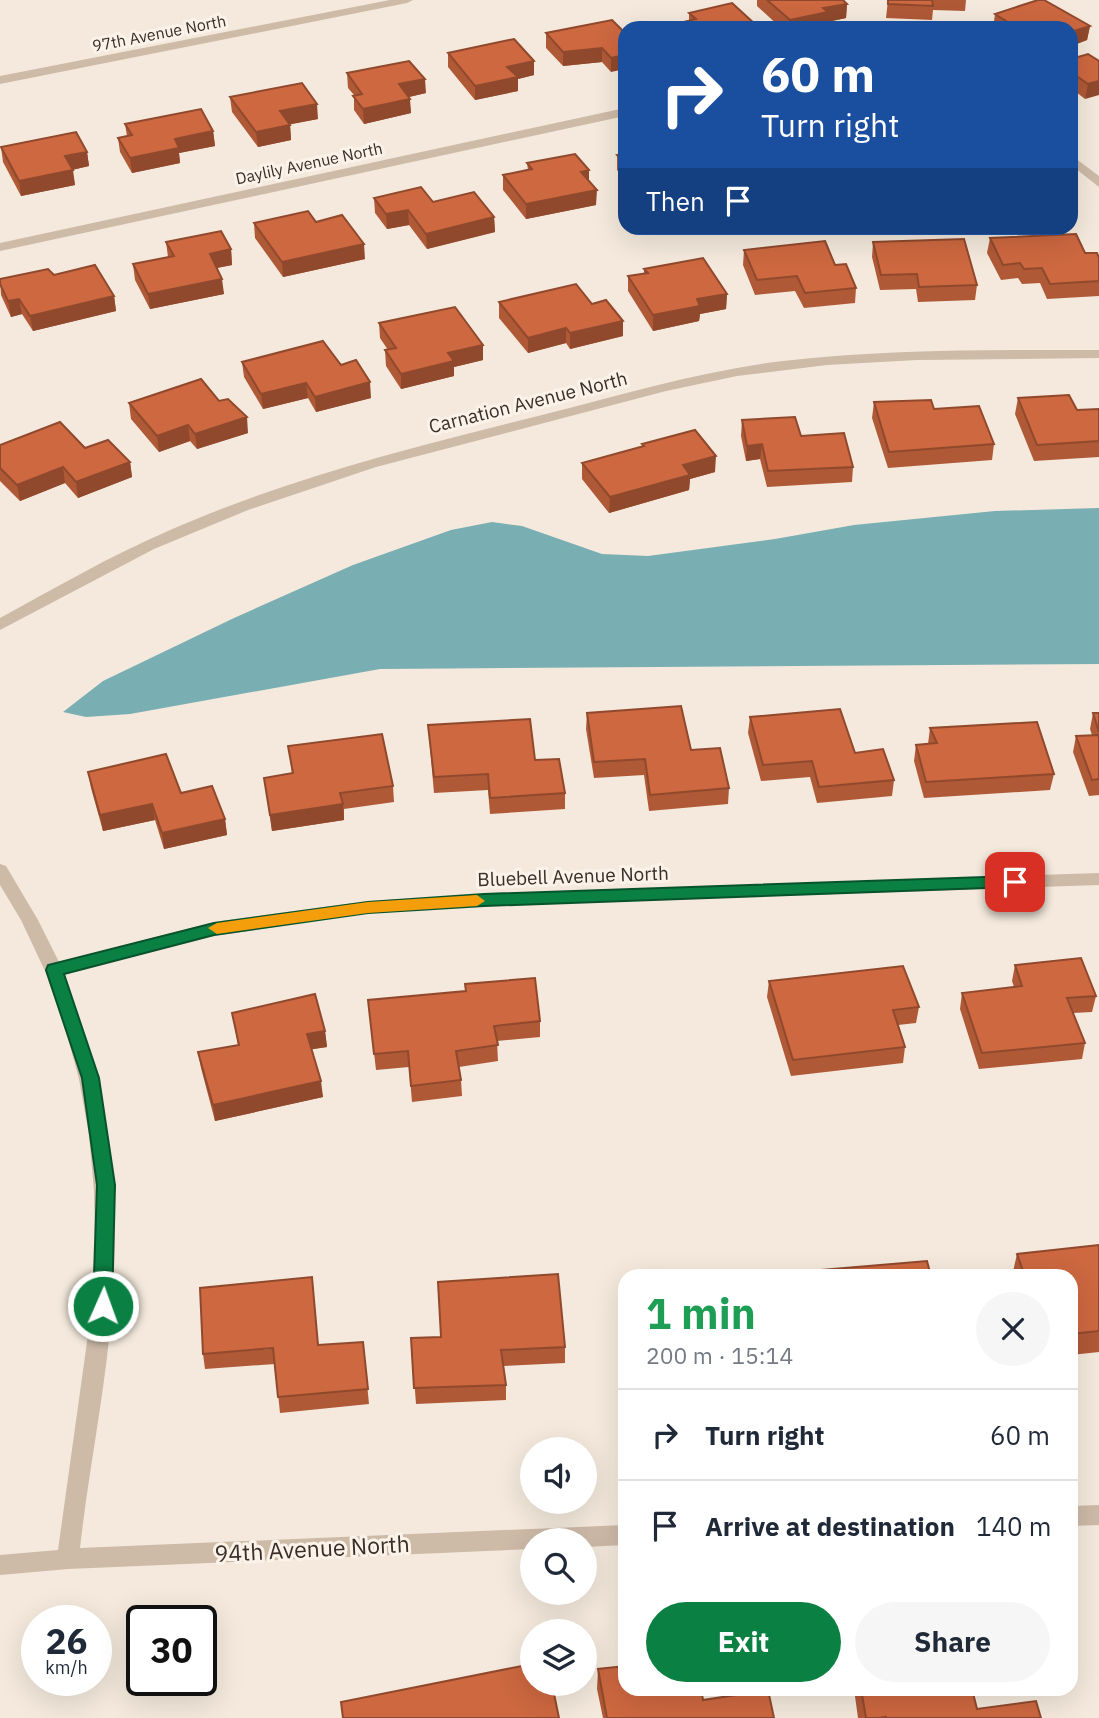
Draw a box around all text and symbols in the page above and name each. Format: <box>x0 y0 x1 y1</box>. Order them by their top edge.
street label: 97th Avenue North <box>90 10 228 56</box>
text: 60 m <box>761 42 875 105</box>
icon: right <box>646 49 737 140</box>
text: Turn right <box>761 104 899 146</box>
street label: Daylily Avenue North <box>234 138 384 188</box>
icon: arrive <box>719 182 757 220</box>
text: Then <box>646 184 705 218</box>
street label: Carnation Avenue North <box>426 366 630 438</box>
pin <box>985 852 1045 912</box>
street label: Bluebell Avenue North <box>477 861 669 891</box>
icon: arrive <box>996 863 1034 901</box>
position arrow <box>66 1269 140 1343</box>
text: 1 min <box>646 1286 756 1341</box>
button: close <box>976 1292 1050 1366</box>
text: 200 m · 15:14 <box>646 1340 793 1370</box>
icon: right <box>646 1416 684 1454</box>
text: Turn right <box>705 1418 824 1452</box>
text: 60 m <box>990 1418 1050 1452</box>
map controls <box>520 1437 597 1696</box>
button: sound <box>520 1437 597 1514</box>
icon: arrive <box>646 1507 684 1545</box>
text: Arrive at destination <box>705 1509 955 1543</box>
text: 140 m <box>976 1509 1052 1543</box>
street label: 94th Avenue North <box>214 1528 410 1568</box>
button: search <box>520 1528 597 1605</box>
button: Exit <box>646 1602 841 1682</box>
button: Share <box>855 1602 1050 1682</box>
speed limit sign: 30 <box>126 1605 217 1696</box>
text: 26 <box>45 1618 88 1664</box>
button: layers <box>520 1619 597 1696</box>
text: km/h <box>45 1656 88 1679</box>

